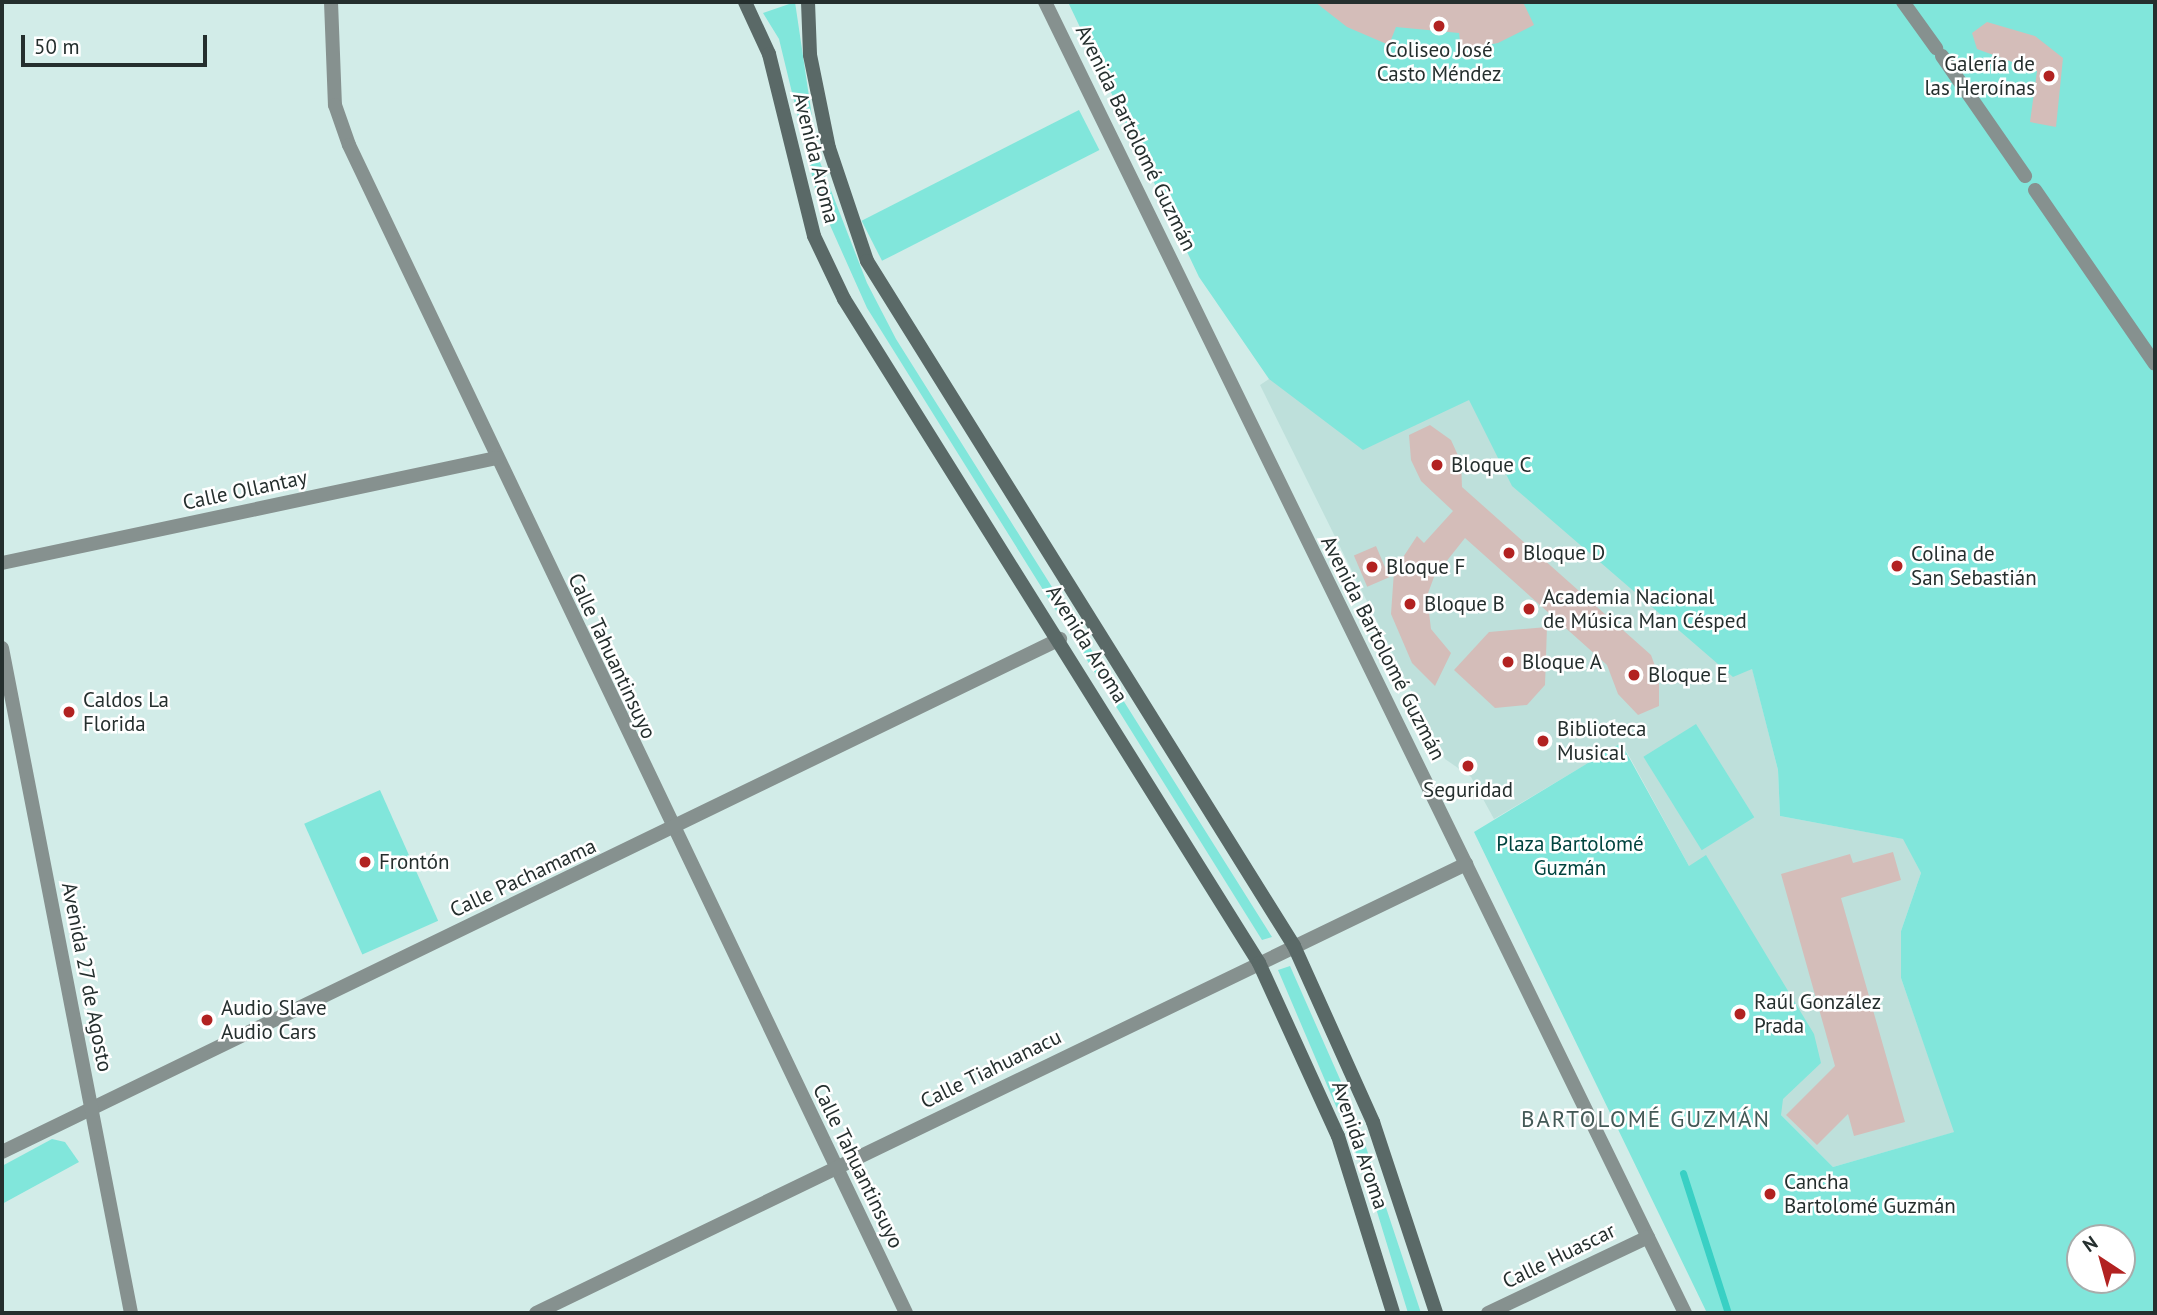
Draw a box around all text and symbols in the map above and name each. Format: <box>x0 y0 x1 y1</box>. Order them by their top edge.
marker: Coliseo José Casto Méndez <box>1431 18 1447 34</box>
scale bar <box>24 21 210 65</box>
street label: Avenida Bartolomé Guzmán <box>1070 21 1202 255</box>
text: 50 m <box>34 33 80 60</box>
place label: Coliseo José Casto Méndez <box>1377 37 1501 87</box>
place label: Galería de las Heroínas <box>1924 51 2035 101</box>
marker: Galería de las Heroínas <box>2041 68 2057 84</box>
street label: Avenida Aroma <box>787 90 845 226</box>
place label: Bloque C <box>1451 452 1532 478</box>
marker: Bloque C <box>1429 457 1445 473</box>
street label: Calle Ollantay <box>181 465 309 515</box>
street label: Avenida Bartolomé Guzmán <box>1315 532 1451 764</box>
place label: Bloque D <box>1523 540 1605 566</box>
place label: Colina de San Sebastián <box>1911 541 2037 591</box>
marker: Bloque D <box>1501 545 1517 561</box>
place label: Bloque F <box>1386 554 1465 580</box>
marker: Colina de San Sebastián <box>1889 558 1905 574</box>
marker: Bloque F <box>1364 559 1380 575</box>
street label: Calle Tahuantinsuyo <box>562 569 662 743</box>
street label: Avenida Aroma <box>1041 580 1133 708</box>
place label: Academia Nacional de Música Man Césped <box>1543 584 1747 634</box>
place label: Bloque B <box>1424 591 1505 617</box>
marker: Bloque B <box>1402 596 1418 612</box>
marker: Academia Nacional de Música Man Césped <box>1521 601 1537 617</box>
place label: Bloque A <box>1522 649 1603 675</box>
marker: Bloque A <box>1500 654 1516 670</box>
place label: Bloque E <box>1648 662 1728 688</box>
marker: Bloque E <box>1626 667 1642 683</box>
place label: Caldos La Florida <box>83 687 169 737</box>
marker: Caldos La Florida <box>61 704 77 720</box>
place label: Biblioteca Musical <box>1557 716 1646 766</box>
marker: Biblioteca Musical <box>1535 733 1551 749</box>
marker: Seguridad <box>1460 758 1476 774</box>
place label: Seguridad <box>1423 777 1513 803</box>
park label: Plaza Bartolomé Guzmán <box>1496 831 1644 881</box>
street label: Calle Pachamama <box>446 833 600 923</box>
place label: Frontón <box>379 849 449 875</box>
marker: Frontón <box>357 854 373 870</box>
street label: Avenida 27 de Agosto <box>56 879 118 1075</box>
place label: Raúl González Prada <box>1754 989 1881 1039</box>
place label: Audio Slave Audio Cars <box>221 995 327 1045</box>
marker: Raúl González Prada <box>1732 1006 1748 1022</box>
marker: Audio Slave Audio Cars <box>199 1012 215 1028</box>
street label: Calle Tiahuanacu <box>916 1024 1066 1114</box>
street label: Avenida Aroma <box>1326 1077 1394 1213</box>
street label: Calle Tahuantinsuyo <box>807 1079 909 1253</box>
district label: BARTOLOMÉ GUZMÁN <box>1523 1105 1769 1133</box>
place label: Cancha Bartolomé Guzmán <box>1784 1169 1956 1219</box>
marker: Cancha Bartolomé Guzmán <box>1762 1186 1778 1202</box>
street label: Calle Huascar <box>1499 1218 1619 1294</box>
north arrow <box>2066 1224 2136 1294</box>
text: N <box>2078 1230 2102 1257</box>

